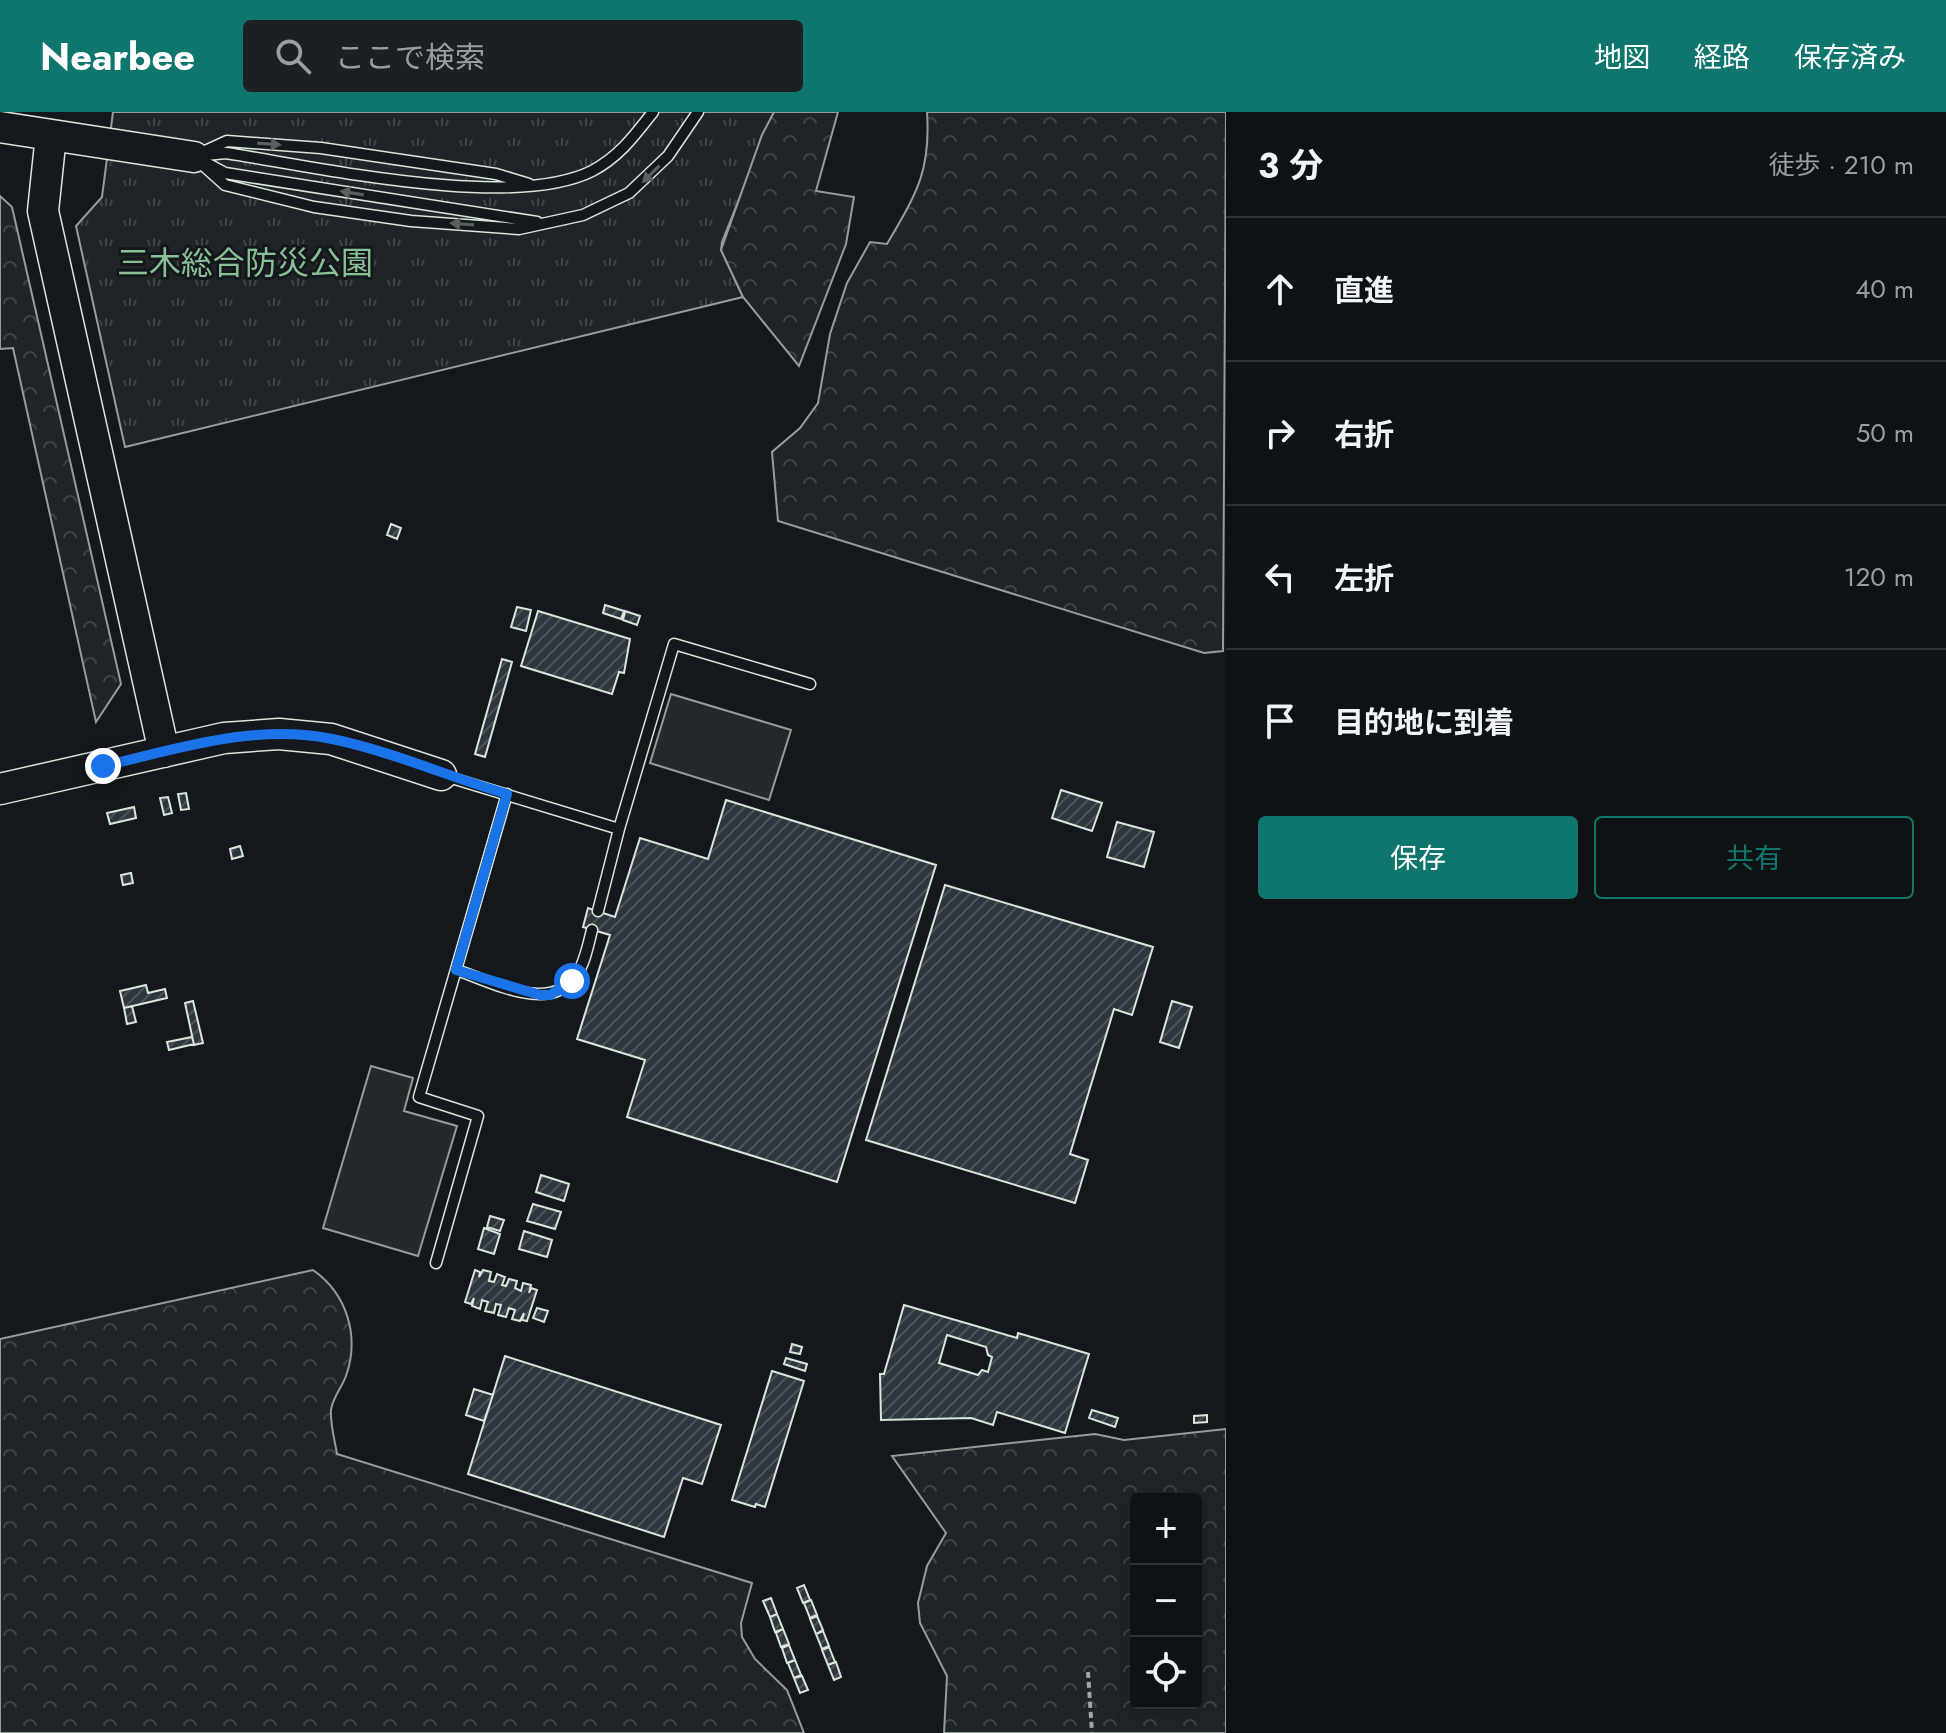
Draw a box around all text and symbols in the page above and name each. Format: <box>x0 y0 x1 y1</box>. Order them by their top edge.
search box <box>243 20 803 92</box>
text: Nearbee <box>40 29 195 84</box>
icon: search <box>271 34 315 78</box>
text: ここで検索 <box>335 36 485 79</box>
text: 地図 <box>1594 37 1650 78</box>
text: 経路 <box>1694 37 1750 78</box>
text: 保存済み <box>1794 37 1906 78</box>
one-way arrow <box>257 138 282 151</box>
text: 3 分 <box>1258 141 1323 190</box>
text: 徒歩 · 210 m <box>1768 146 1914 184</box>
one-way arrow <box>642 164 660 183</box>
one-way arrow <box>339 186 364 199</box>
one-way arrow <box>449 217 474 230</box>
park label: 三木総合防災公園 <box>117 240 373 286</box>
icon: ahead <box>1258 267 1302 311</box>
text: 直進 <box>1334 269 1394 312</box>
text: 40 m <box>1855 270 1914 308</box>
icon: right <box>1258 411 1302 455</box>
text: 右折 <box>1334 413 1394 456</box>
text: 50 m <box>1856 414 1914 452</box>
icon: left <box>1258 555 1302 599</box>
text: 左折 <box>1334 557 1394 600</box>
text: 120 m <box>1844 558 1914 596</box>
icon: arrive <box>1258 699 1302 743</box>
text: 目的地に到着 <box>1334 701 1514 744</box>
route end <box>85 748 121 784</box>
button: 保存 <box>1258 816 1578 899</box>
button: 共有 <box>1594 816 1914 899</box>
route start <box>554 963 590 999</box>
map controls <box>1130 1493 1202 1709</box>
button: + <box>1130 1493 1202 1565</box>
button: − <box>1130 1565 1202 1637</box>
button: locate <box>1130 1637 1202 1709</box>

